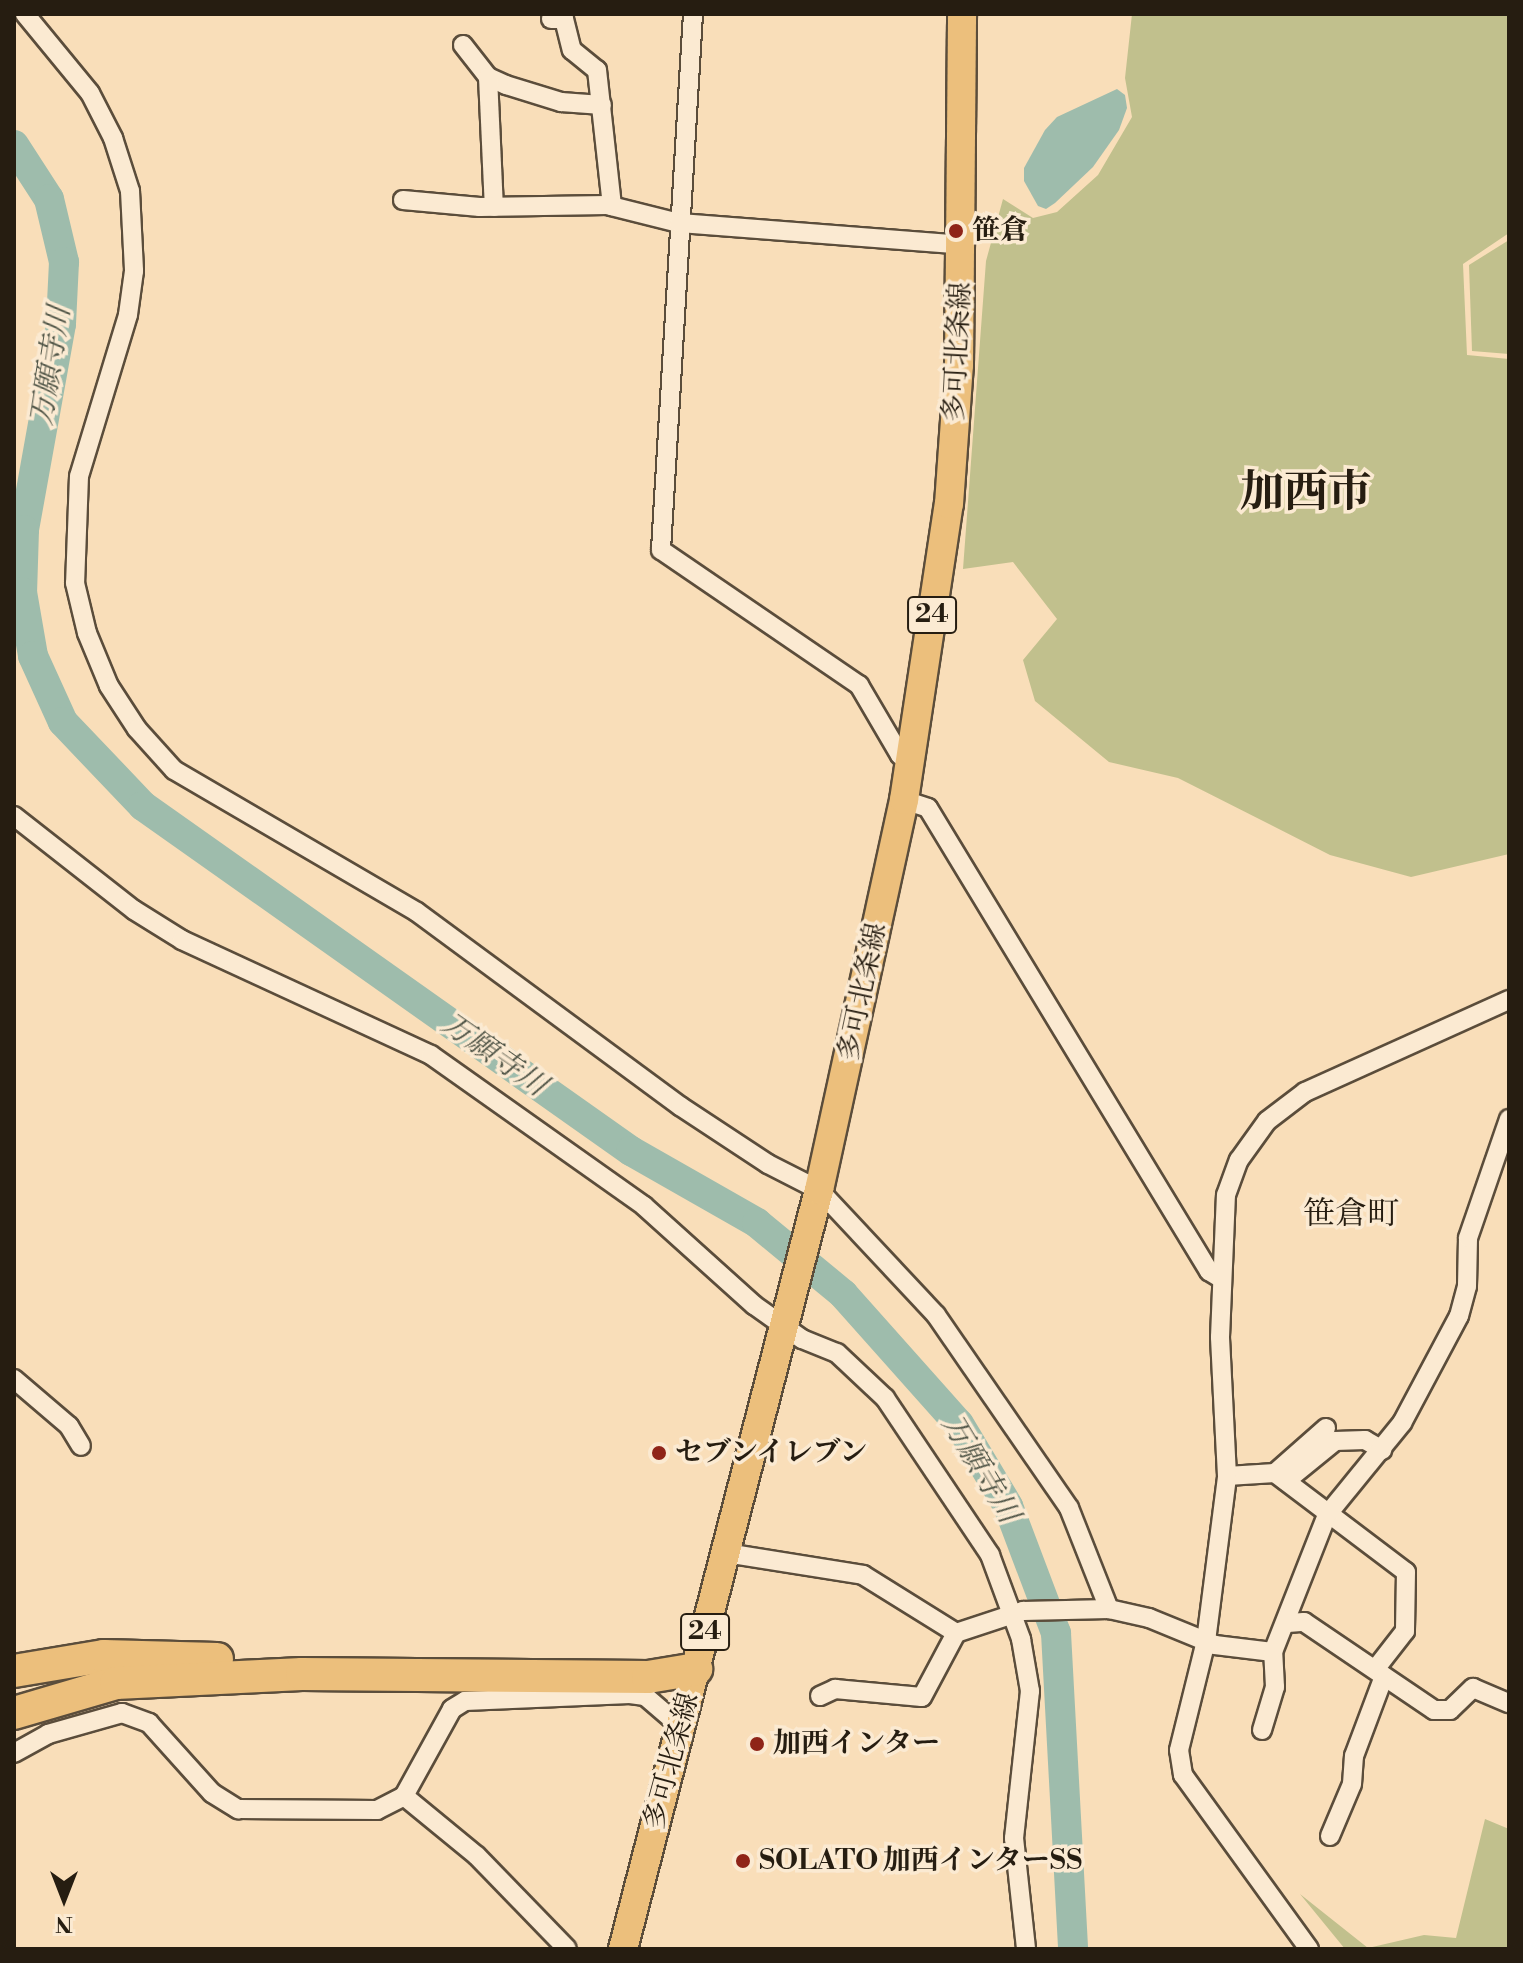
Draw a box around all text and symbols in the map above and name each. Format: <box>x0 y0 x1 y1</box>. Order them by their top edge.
place label: 笹倉 <box>972 214 1028 248</box>
marker: 笹倉 <box>947 222 965 240</box>
street label: 多可北条線 <box>938 281 978 423</box>
water label: 万願寺川 <box>24 304 78 428</box>
district label: 加西市 <box>1240 467 1372 519</box>
road number: 24 <box>906 593 958 637</box>
street label: 多可北条線 <box>832 920 894 1064</box>
water label: 万願寺川 <box>435 1006 553 1104</box>
district label: 笹倉町 <box>1303 1195 1399 1233</box>
water label: 万願寺川 <box>934 1408 1026 1530</box>
place label: セブンイレブン <box>675 1436 871 1470</box>
marker: セブンイレブン <box>650 1444 668 1462</box>
road number: 24 <box>679 1610 731 1654</box>
street label: 多可北条線 <box>638 1689 706 1833</box>
place label: 加西インター <box>773 1727 941 1761</box>
marker: 加西インター <box>748 1735 766 1753</box>
place label: SOLATO 加西インターSS <box>759 1844 1083 1878</box>
marker: SOLATO 加西インターSS <box>734 1852 752 1870</box>
north arrow <box>24 1859 104 1939</box>
text: N <box>55 1910 73 1937</box>

